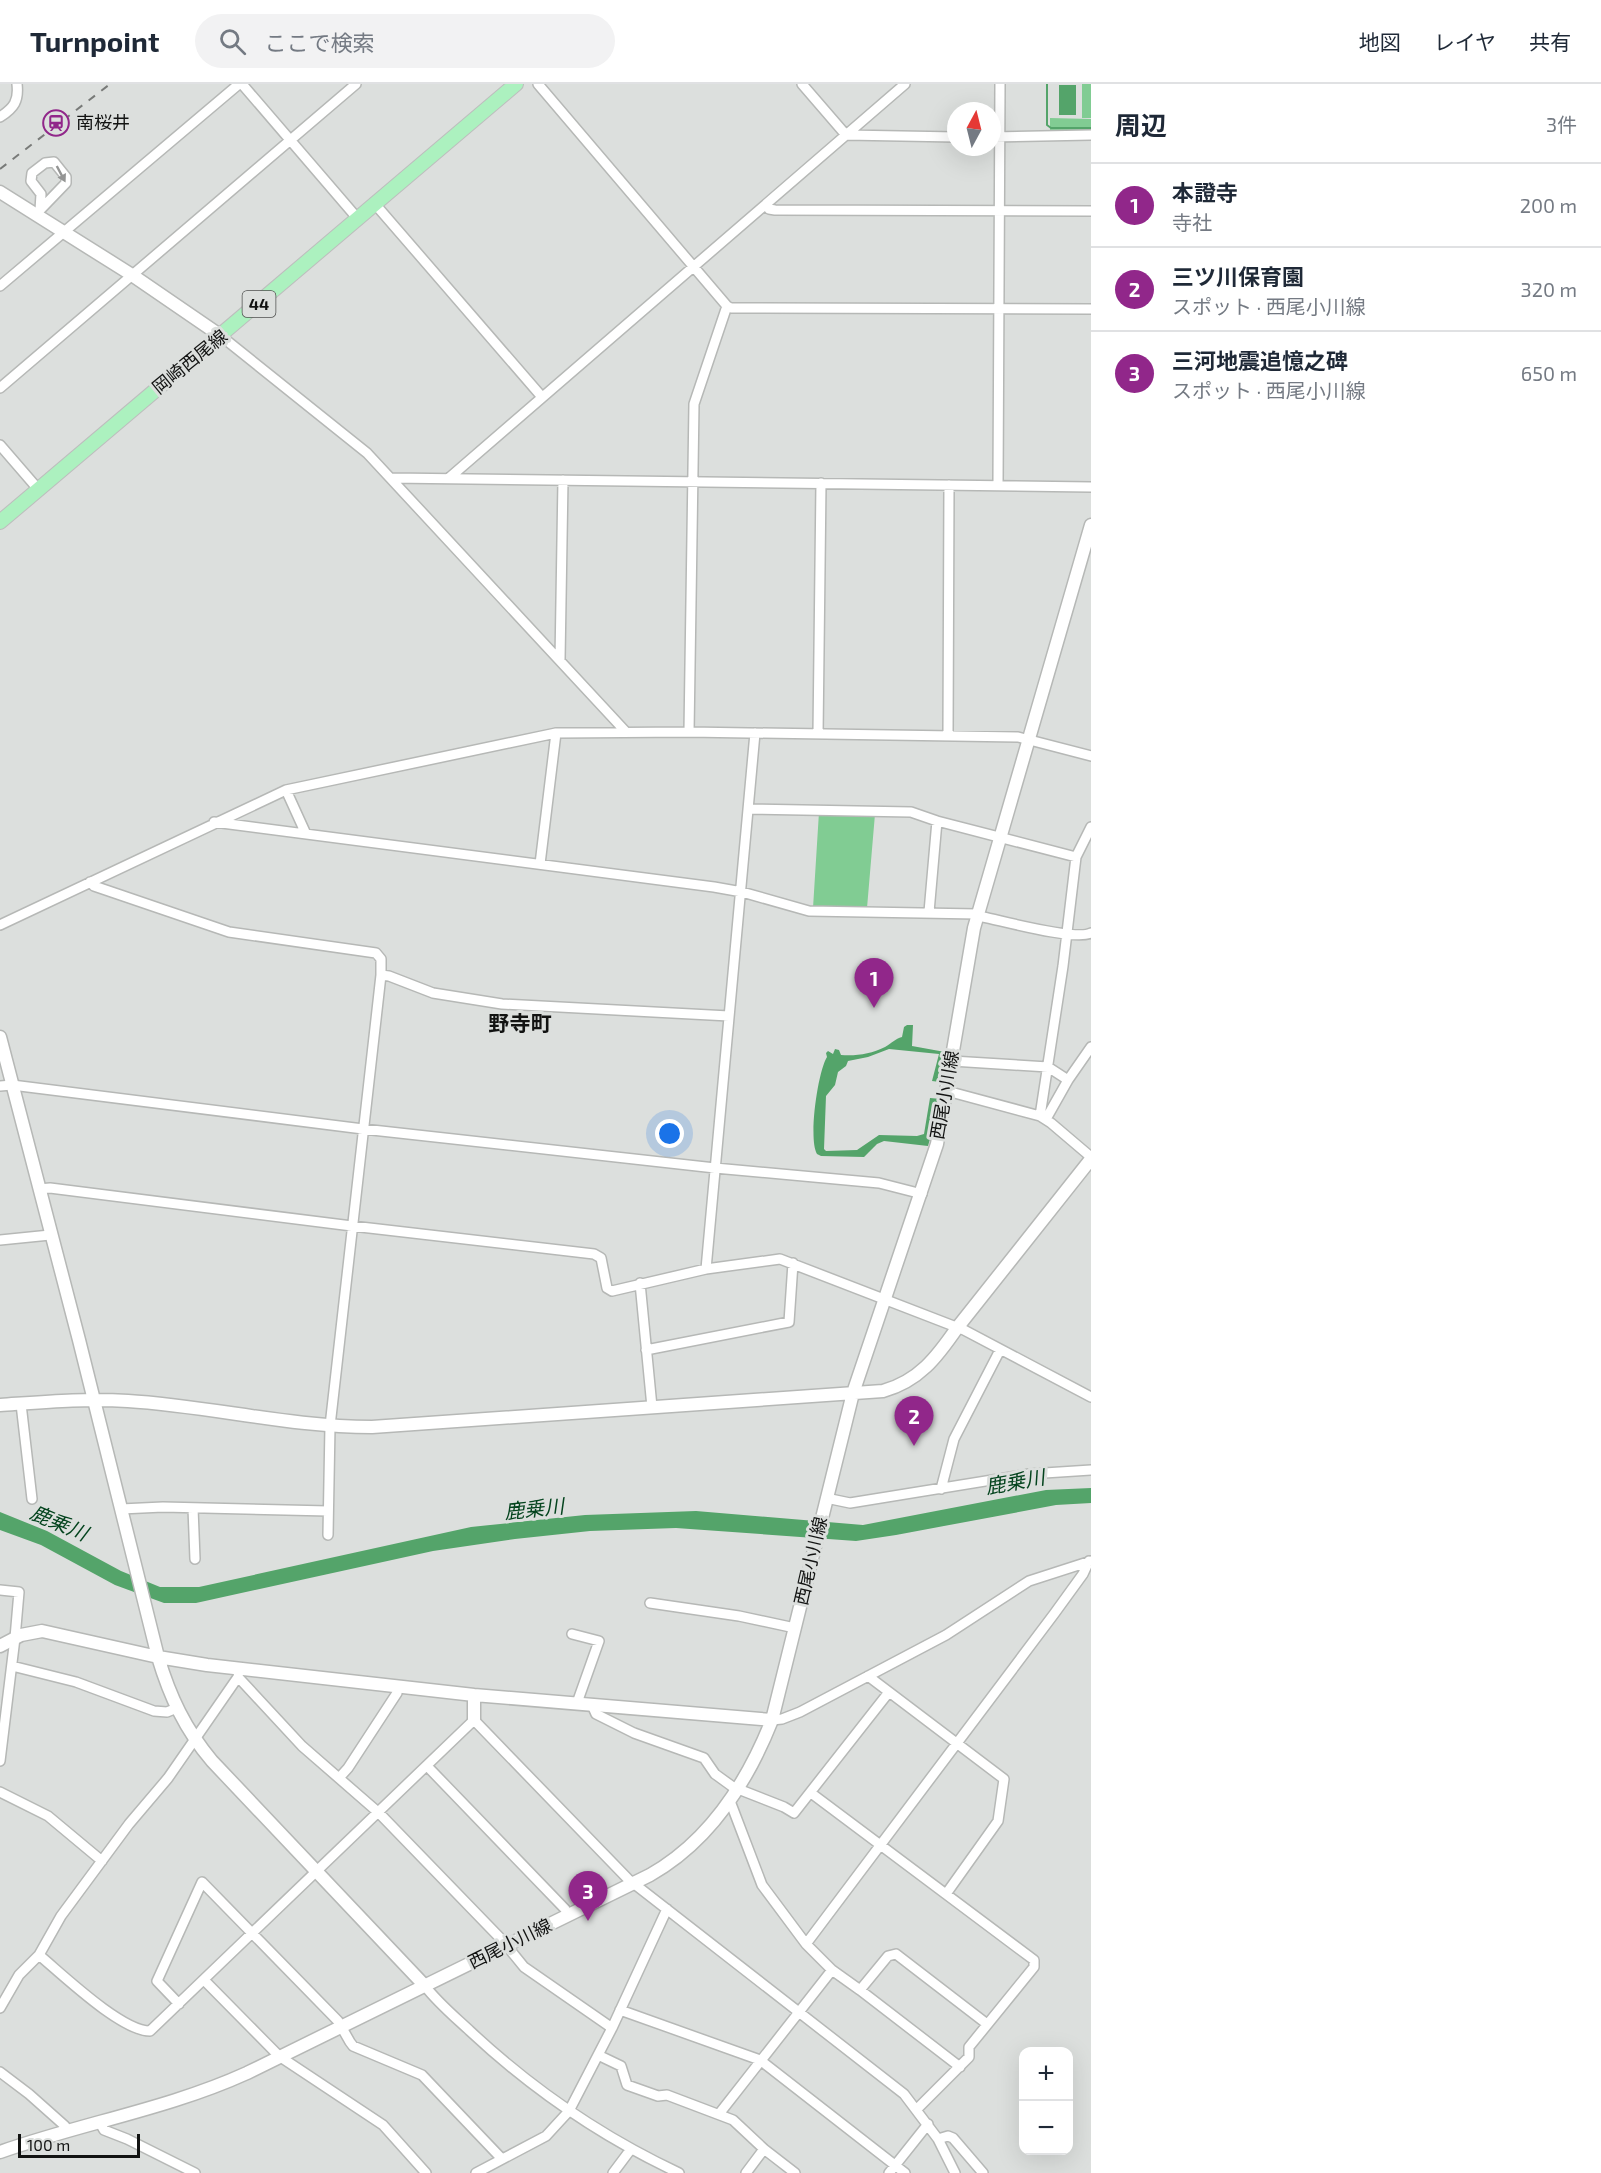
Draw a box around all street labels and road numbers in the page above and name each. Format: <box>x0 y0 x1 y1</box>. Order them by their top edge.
road number: 44 <box>242 291 276 317</box>
street label: 岡崎西尾線 <box>147 324 231 398</box>
street label: 西尾小川線 <box>925 1049 963 1141</box>
street label: 西尾小川線 <box>789 1514 831 1607</box>
street label: 西尾小川線 <box>464 1913 555 1973</box>

